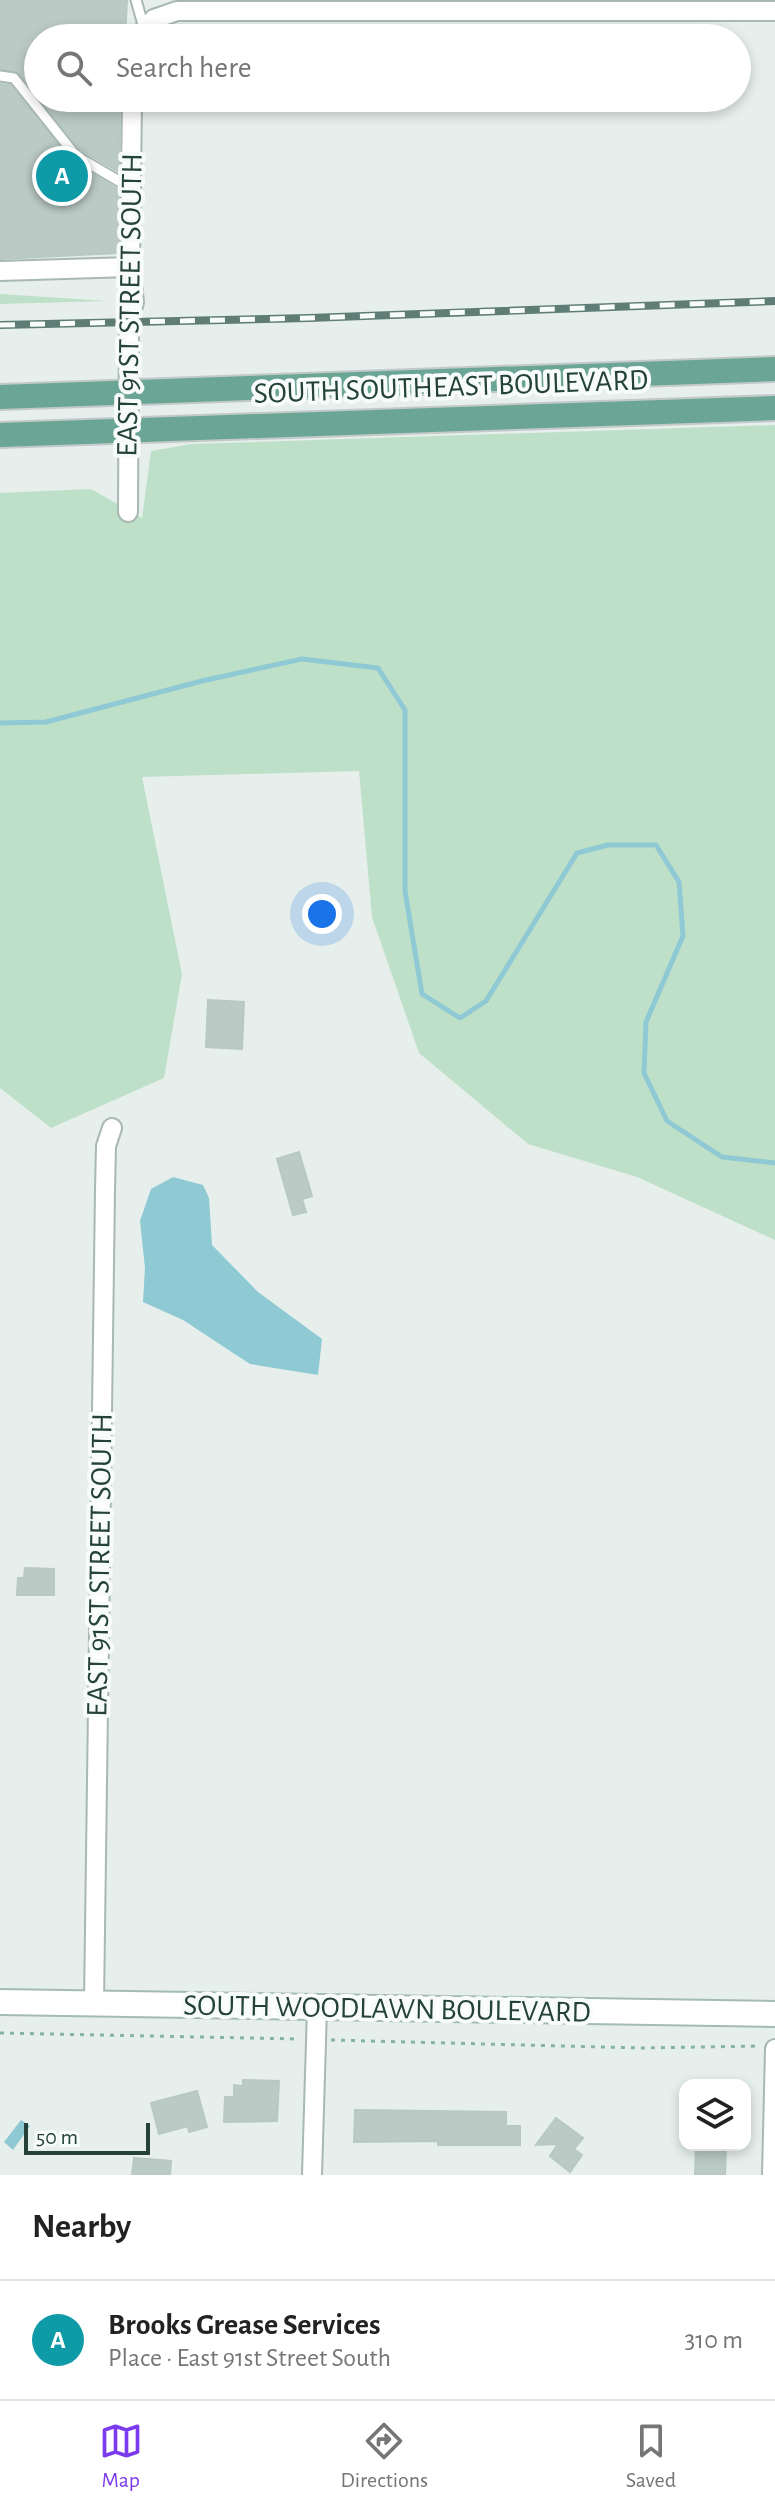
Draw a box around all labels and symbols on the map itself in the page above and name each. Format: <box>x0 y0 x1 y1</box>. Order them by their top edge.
pin: A <box>36 146 88 206</box>
street label: EAST 91ST STREET SOUTH <box>112 153 148 457</box>
street label: SOUTH SOUTHEAST BOULEVARD <box>253 365 649 409</box>
your location <box>302 894 342 934</box>
street label: EAST 91ST STREET SOUTH <box>82 1413 118 1717</box>
street label: SOUTH WOODLAWN BOULEVARD <box>183 1990 591 2028</box>
scale bar <box>24 2119 150 2155</box>

